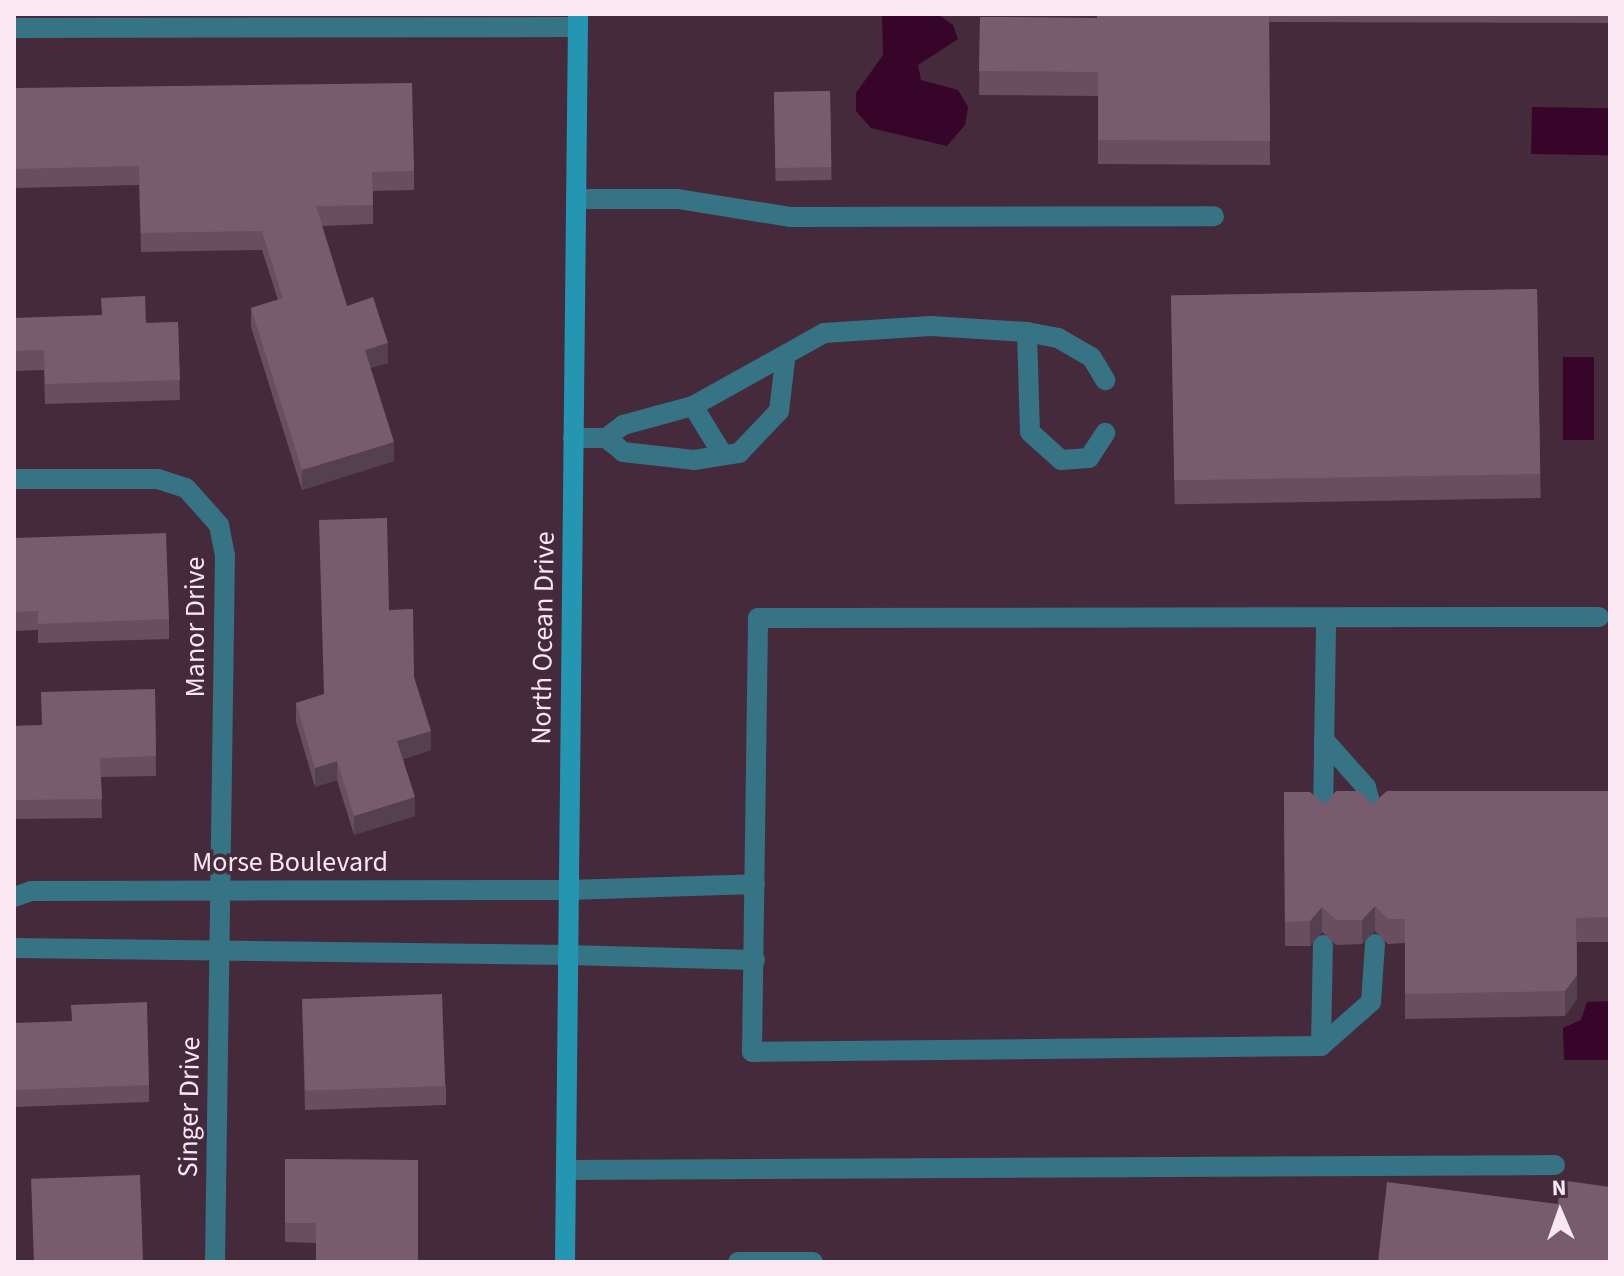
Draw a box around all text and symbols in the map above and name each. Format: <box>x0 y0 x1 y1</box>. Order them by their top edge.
street label: North Ocean Drive <box>524 531 562 745</box>
street label: Manor Drive <box>178 557 212 697</box>
street label: Morse Boulevard <box>192 845 388 879</box>
street label: Singer Drive <box>171 1036 207 1178</box>
north arrow <box>1520 1172 1600 1252</box>
text: N <box>1551 1172 1567 1204</box>

